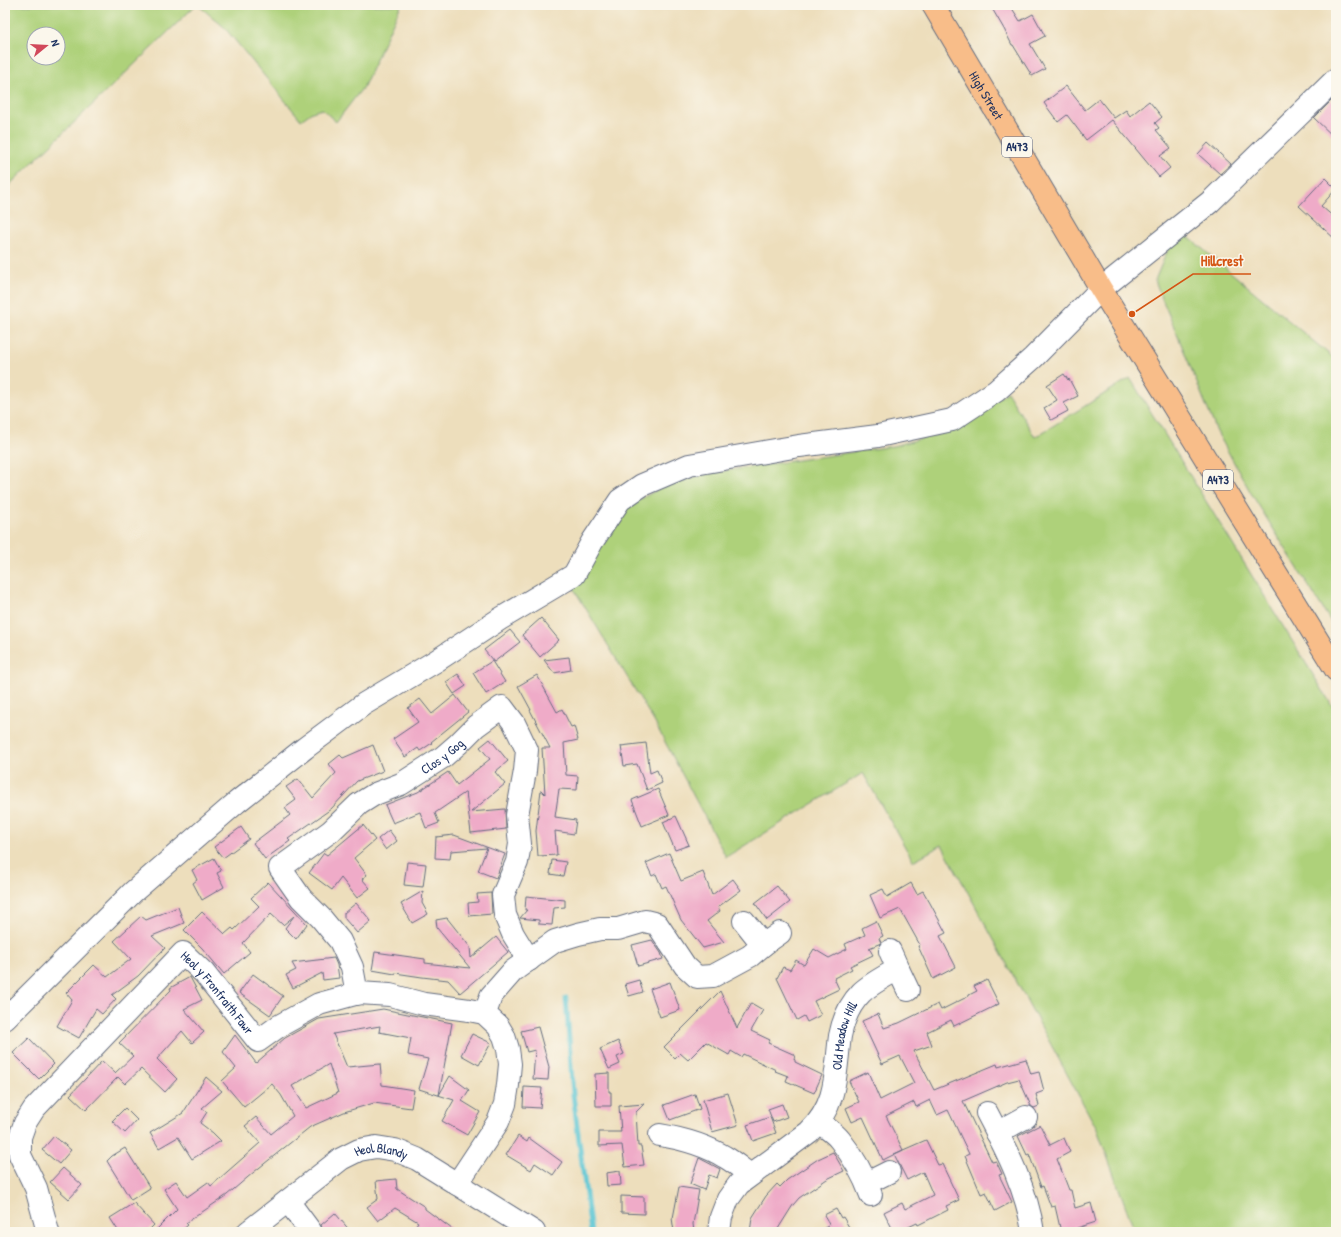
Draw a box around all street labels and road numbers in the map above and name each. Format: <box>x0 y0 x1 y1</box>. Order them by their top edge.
street label: High Street <box>965 68 1008 123</box>
road number: A473 <box>1002 137 1032 157</box>
road number: A473 <box>1203 470 1233 490</box>
street label: Clos y Gog <box>417 734 468 778</box>
street label: Heol y Fronfraith Fawr <box>177 947 258 1038</box>
street label: Old Meadow Hill <box>827 997 861 1071</box>
street label: Heol Blandy <box>351 1138 411 1164</box>

